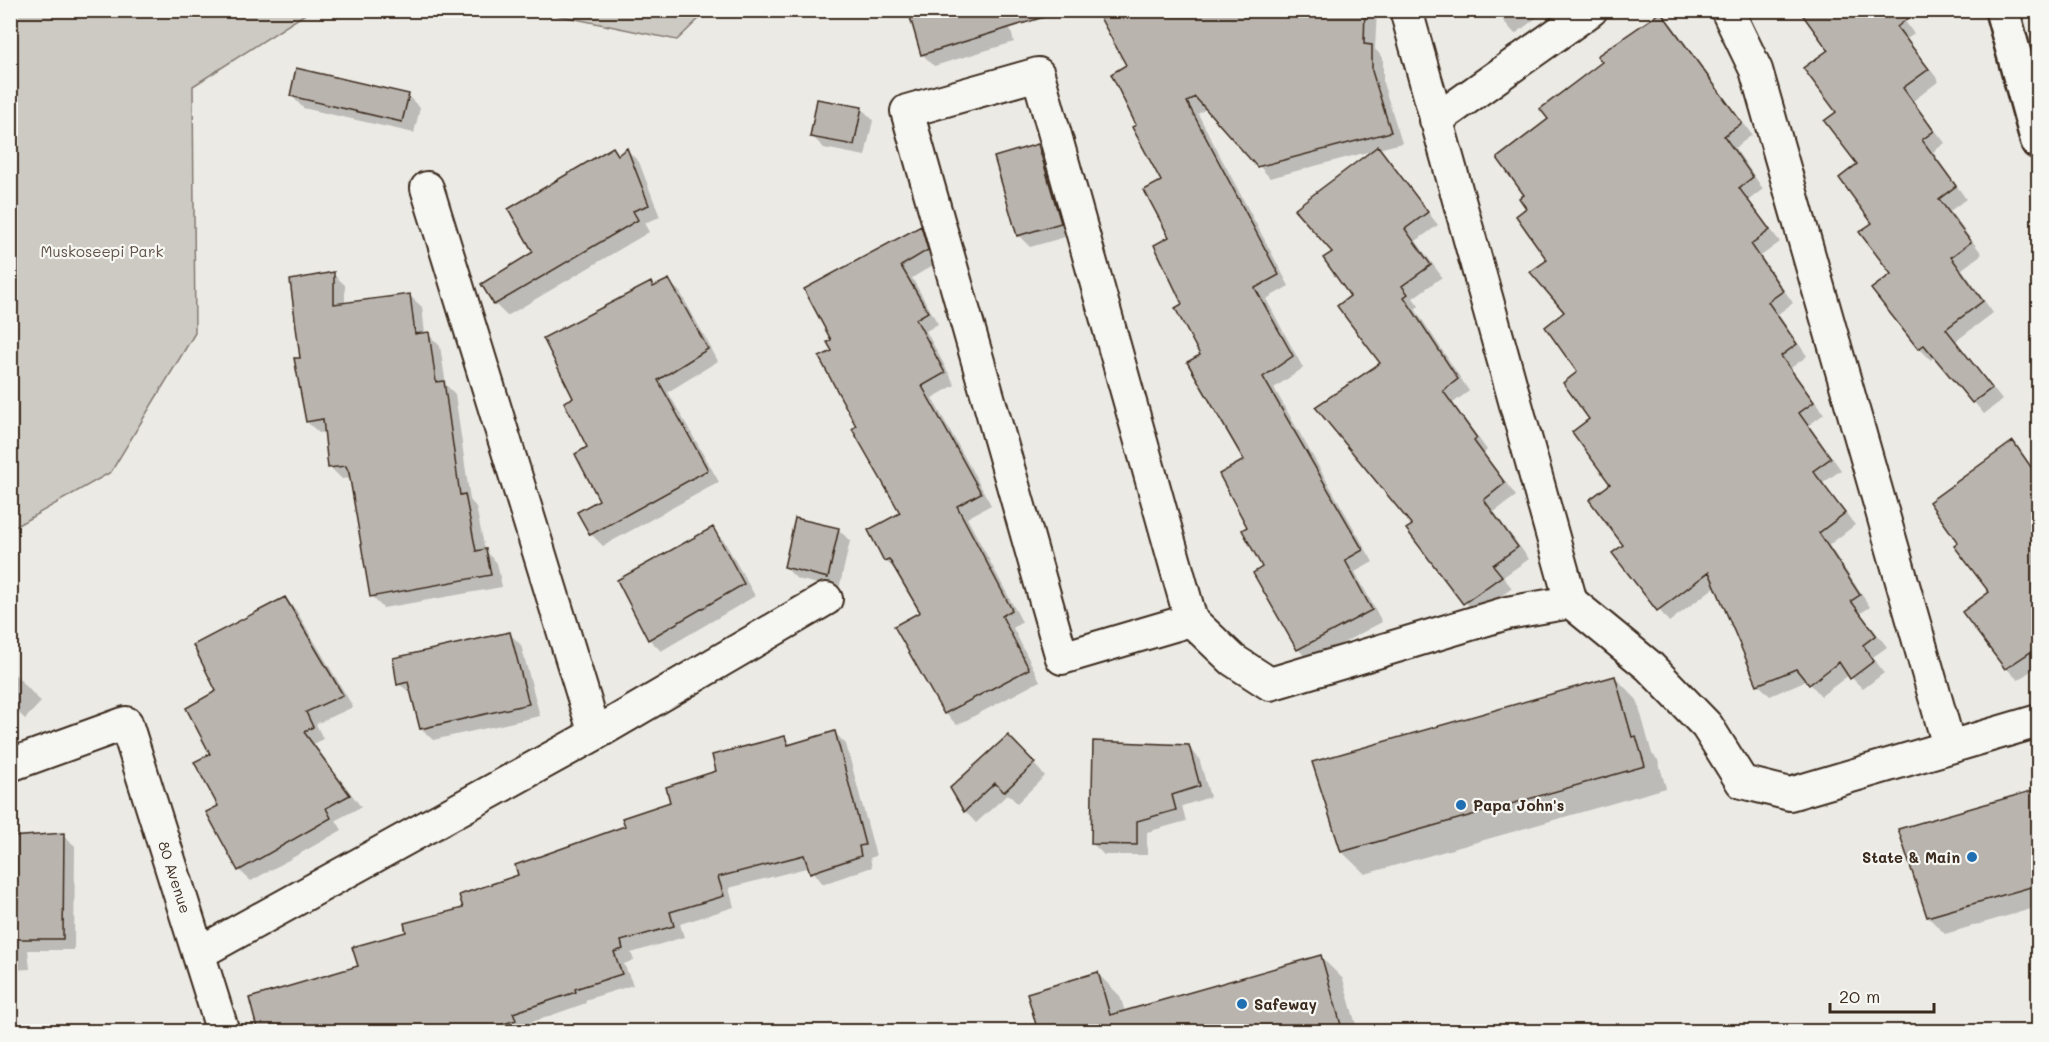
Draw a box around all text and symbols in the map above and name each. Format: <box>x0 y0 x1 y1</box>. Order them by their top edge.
park label: Muskoseepi Park <box>41 241 163 261</box>
place label: Papa John's <box>1473 795 1564 815</box>
marker: Papa John's <box>1454 798 1468 812</box>
street label: 80 Avenue <box>154 838 196 916</box>
place label: State & Main <box>1862 847 1960 867</box>
marker: State & Main <box>1965 850 1979 864</box>
scale bar <box>1830 976 1934 1014</box>
text: 20 m <box>1839 984 1880 1008</box>
place label: Safeway <box>1254 994 1317 1014</box>
marker: Safeway <box>1235 997 1249 1011</box>

